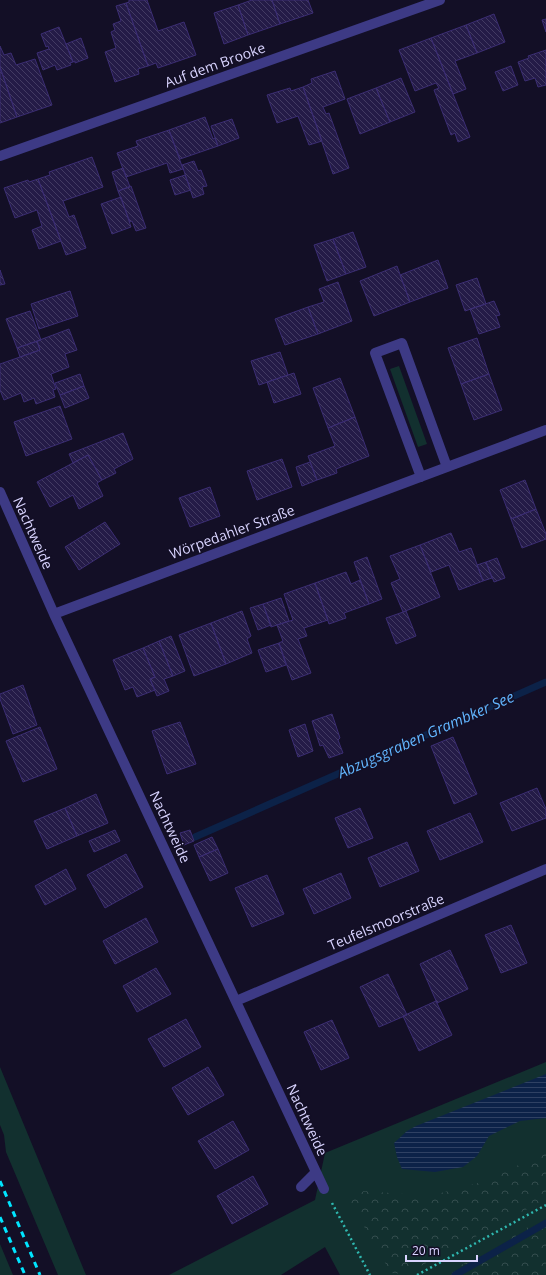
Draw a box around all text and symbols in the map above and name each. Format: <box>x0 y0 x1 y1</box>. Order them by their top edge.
street label: Auf dem Brooke <box>162 37 268 92</box>
street label: Nachtweide <box>9 494 58 572</box>
street label: Wörpedahler Straße <box>167 500 297 563</box>
water label: Abzugsgraben Grambker See <box>333 686 517 782</box>
street label: Nachtweide <box>146 788 195 866</box>
street label: Teufelsmoorstraße <box>325 888 447 955</box>
street label: Nachtweide <box>283 1081 332 1159</box>
scale bar <box>406 1237 477 1263</box>
text: 20 m <box>412 1242 440 1259</box>

